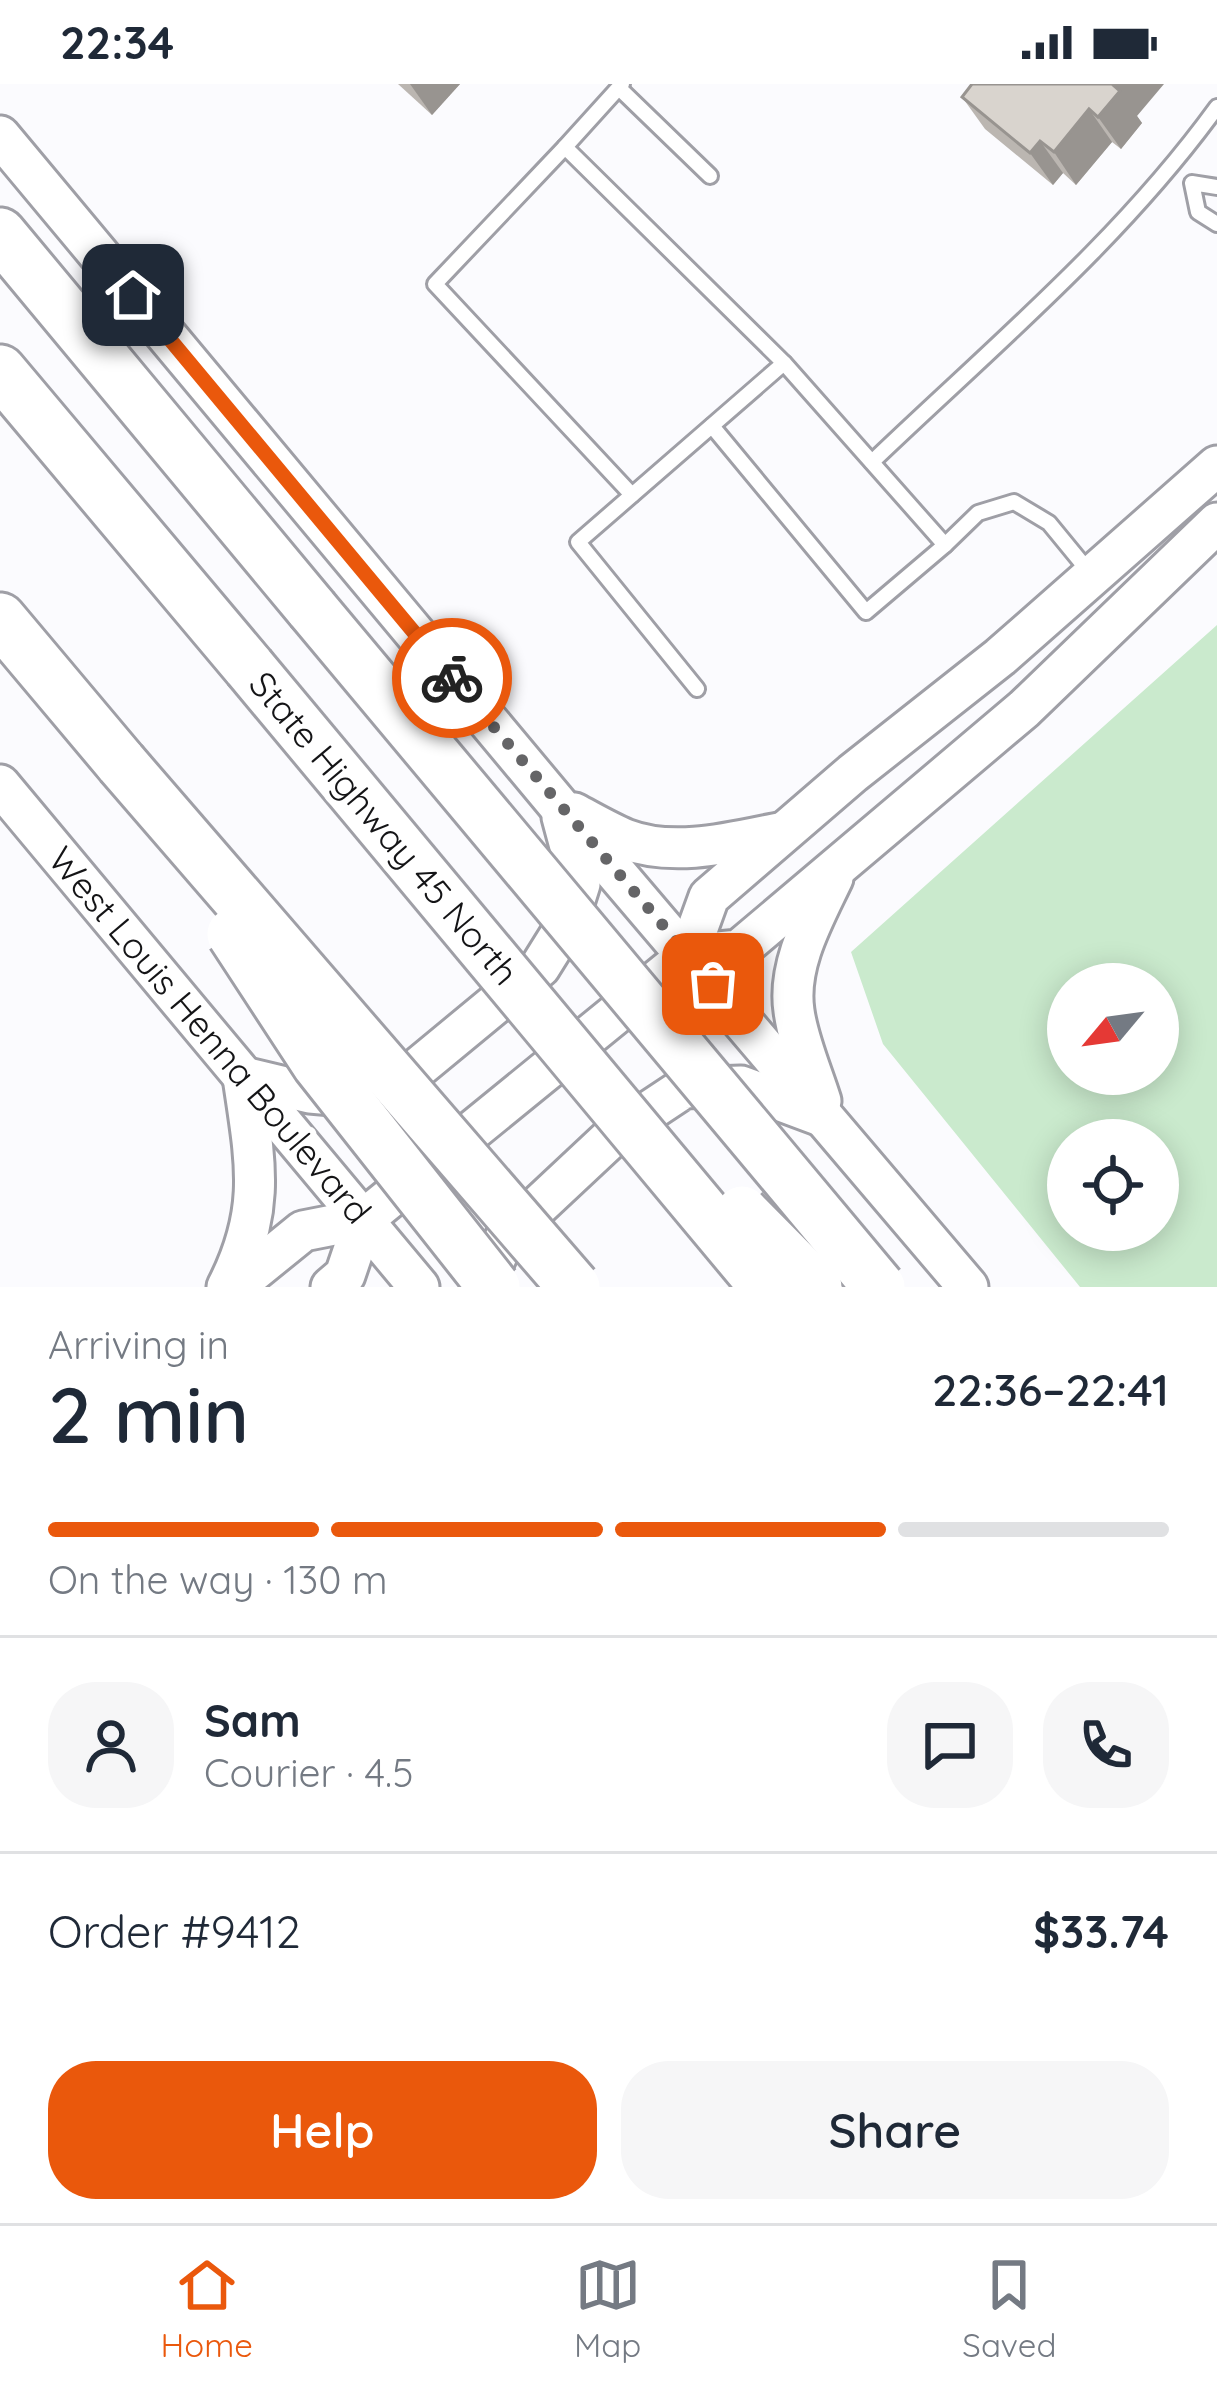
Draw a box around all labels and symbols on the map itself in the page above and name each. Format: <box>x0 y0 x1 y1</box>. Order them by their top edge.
pin <box>82 244 184 346</box>
courier <box>392 618 512 738</box>
street label: State Highway 45 North <box>240 662 529 994</box>
street label: West Louis Henna Boulevard <box>39 837 381 1232</box>
pin <box>662 933 764 1035</box>
north arrow <box>1047 963 1179 1095</box>

